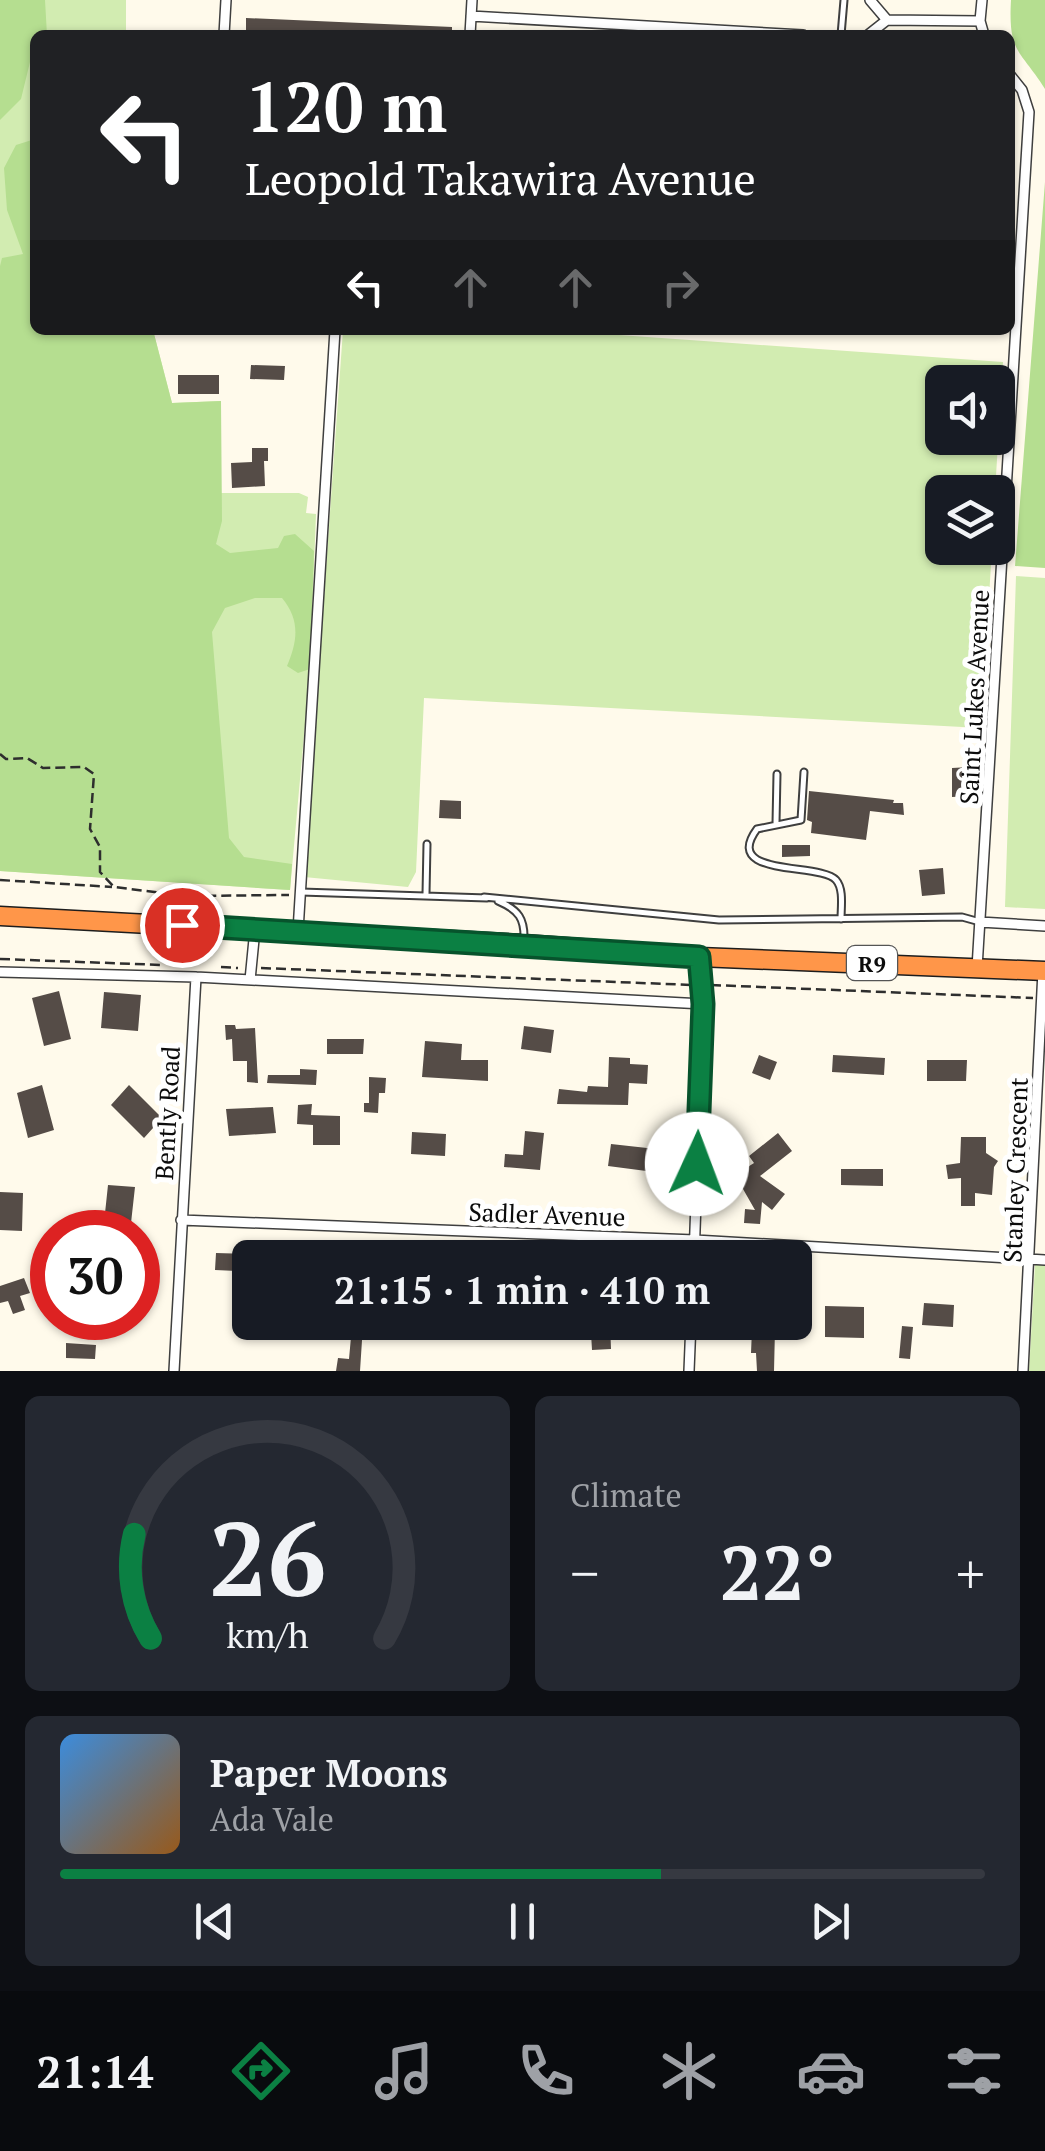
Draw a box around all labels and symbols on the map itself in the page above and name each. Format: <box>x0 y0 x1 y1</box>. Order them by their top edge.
street label: Saint Lukes Avenue <box>952 589 996 805</box>
pin <box>140 883 225 968</box>
road number: R9 <box>847 946 897 980</box>
street label: Bently Road <box>147 1045 187 1181</box>
street label: Stanley Crescent <box>995 1077 1035 1263</box>
position arrow <box>645 1112 749 1216</box>
street label: Sadler Avenue <box>468 1195 626 1233</box>
speed limit sign: 30 <box>30 1210 160 1340</box>

